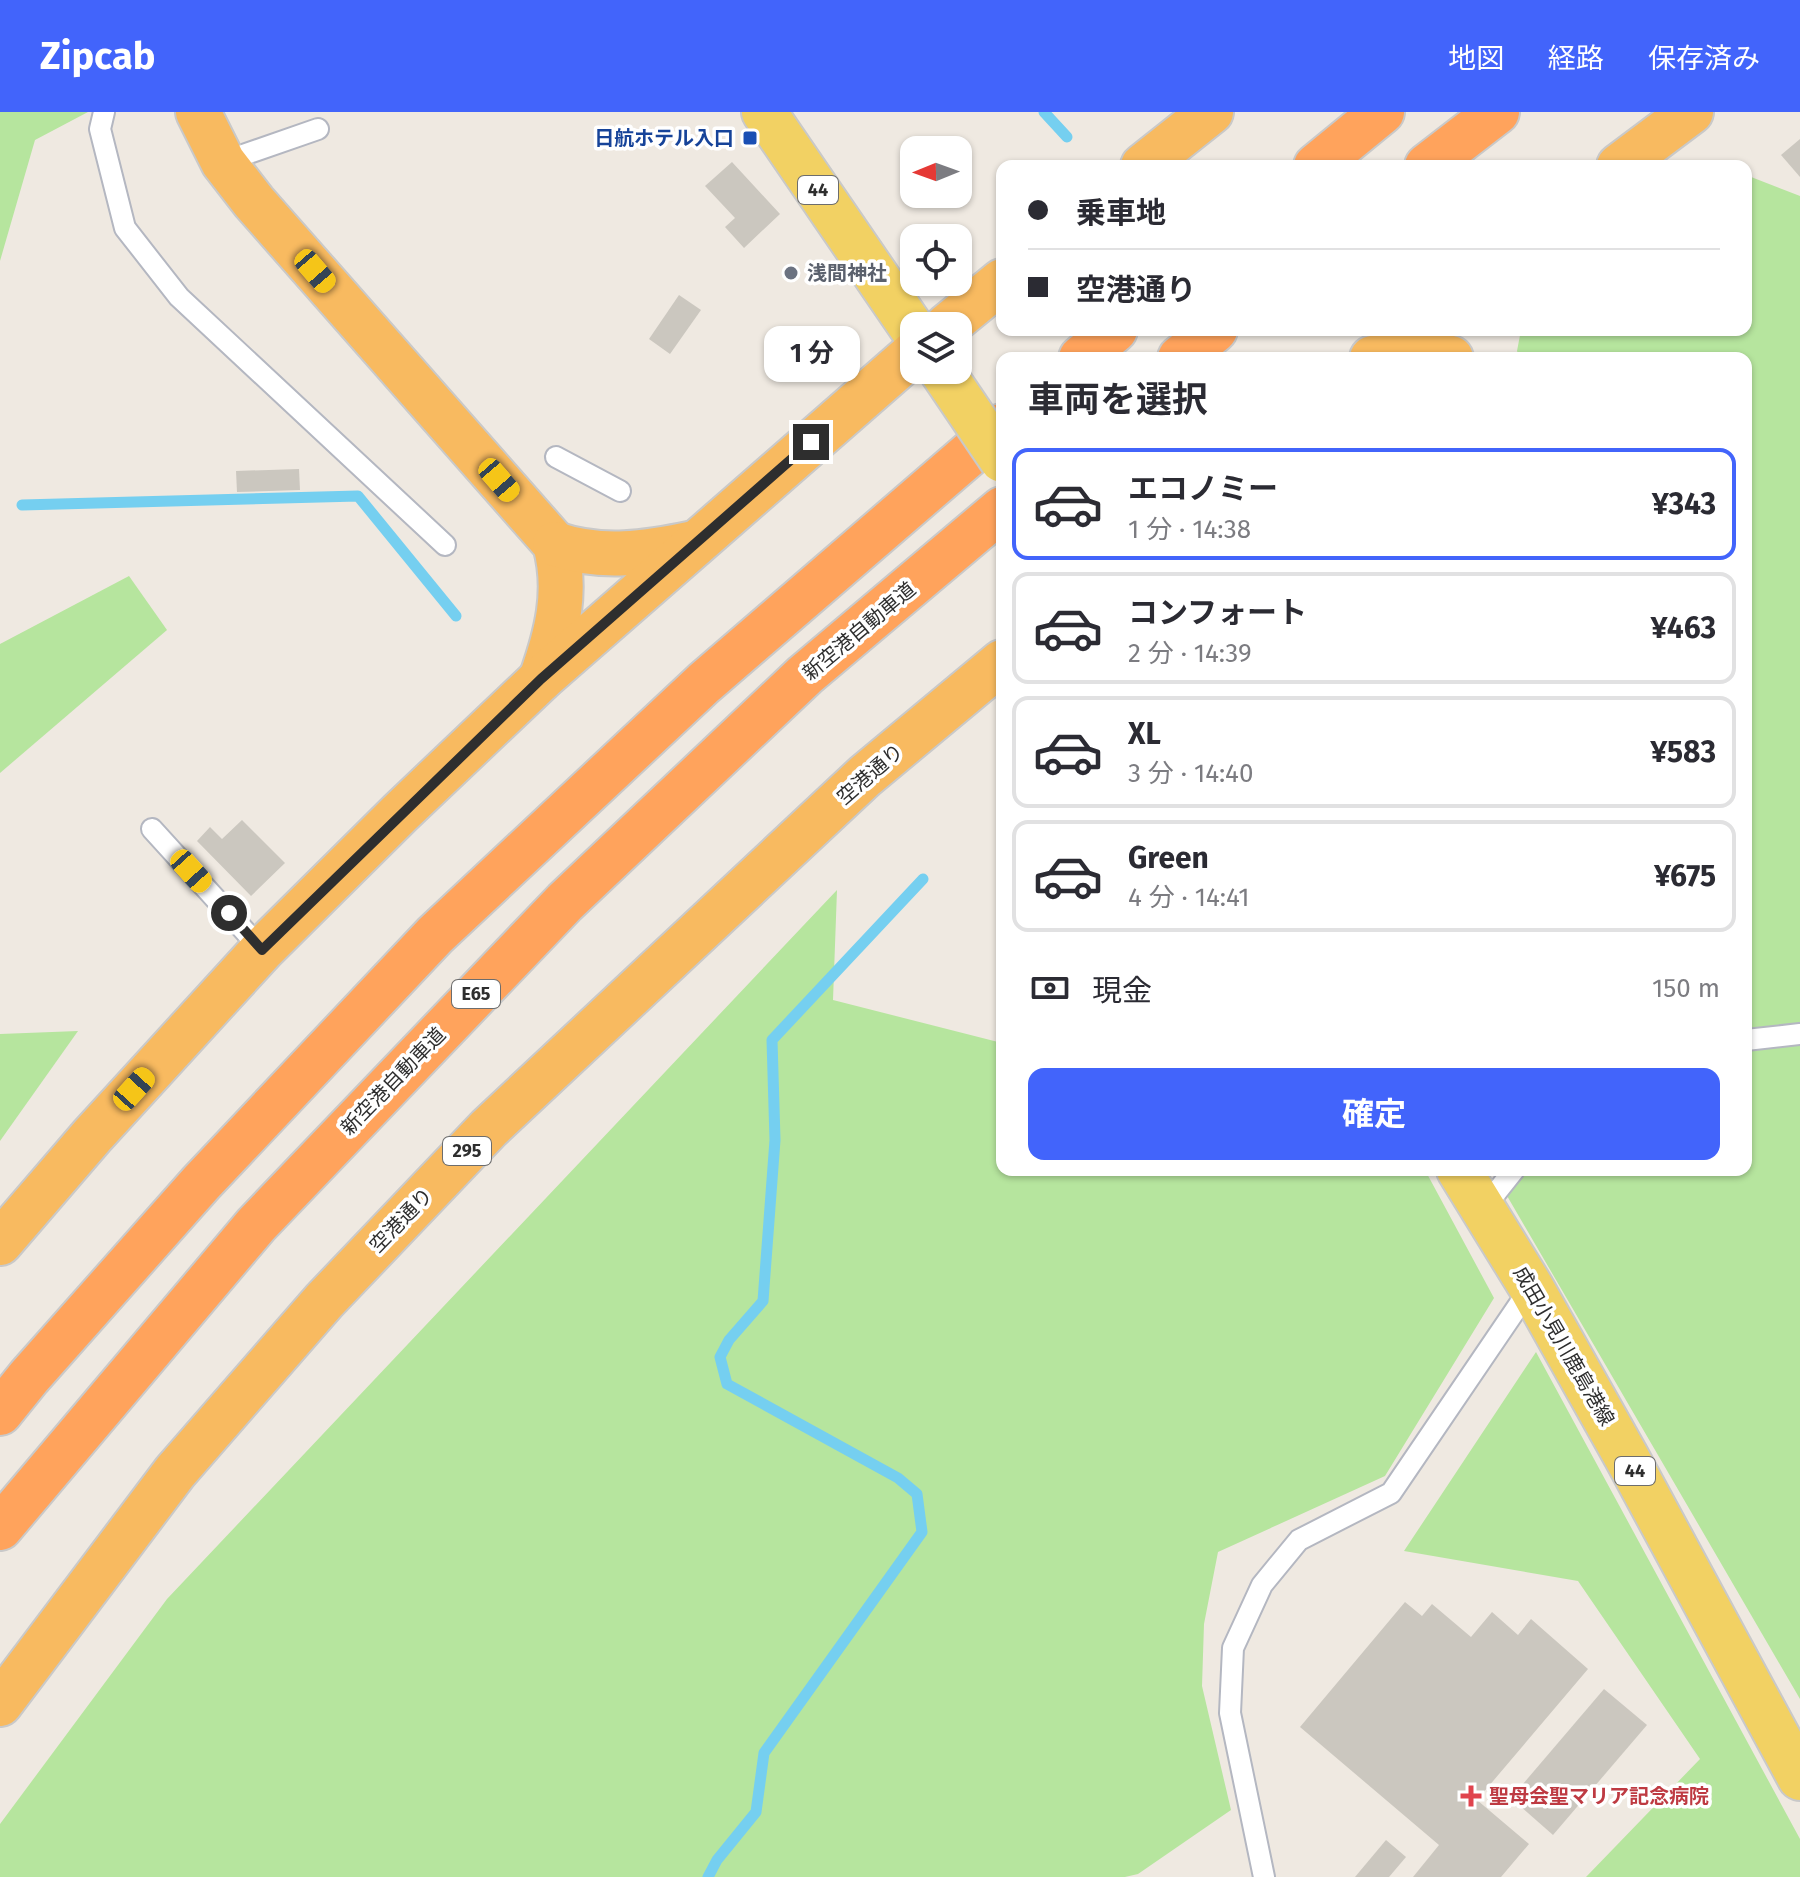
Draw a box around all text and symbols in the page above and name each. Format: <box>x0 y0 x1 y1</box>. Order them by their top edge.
text: Zipcab <box>40 33 155 79</box>
text: 地図 <box>1448 42 1504 75</box>
text: 経路 <box>1548 42 1604 75</box>
text: 保存済み <box>1648 42 1760 75</box>
place label: 日航ホテル入口 <box>594 126 734 150</box>
marker: 日航ホテル入口 <box>741 129 759 147</box>
north arrow <box>900 136 972 208</box>
map controls <box>900 136 972 384</box>
road number: 44 <box>798 176 838 204</box>
text: 乗車地 <box>1076 195 1166 231</box>
button: locate <box>900 224 972 296</box>
car <box>290 245 340 297</box>
place label: 浅間神社 <box>807 261 887 285</box>
marker: 浅間神社 <box>782 264 800 282</box>
text: 空港通り <box>1076 272 1196 308</box>
button: layers <box>900 312 972 384</box>
callout: 1 分 <box>763 326 859 382</box>
text: 1 分 <box>790 338 834 369</box>
text: 車両を選択 <box>1028 378 1208 422</box>
route end <box>793 424 829 460</box>
car <box>474 454 524 506</box>
icon: car <box>1032 468 1104 540</box>
text: エコノミー <box>1128 471 1278 507</box>
text: ¥343 <box>1652 486 1716 522</box>
text: 1 分 · 14:38 <box>1128 514 1251 545</box>
street label: 新空港自動車道 <box>798 577 920 685</box>
icon: car <box>1032 592 1104 664</box>
text: コンフォート <box>1128 595 1307 631</box>
text: ¥463 <box>1650 610 1716 646</box>
text: 2 分 · 14:39 <box>1128 638 1252 669</box>
icon: car <box>1032 716 1104 788</box>
text: XL <box>1128 716 1161 752</box>
text: ¥583 <box>1650 734 1716 770</box>
street label: 空港通り <box>832 739 908 809</box>
text: 3 分 · 14:40 <box>1128 758 1253 789</box>
icon: car <box>1032 840 1104 912</box>
text: Green <box>1128 840 1209 876</box>
car <box>166 845 216 897</box>
text: ¥675 <box>1654 858 1716 894</box>
text: 4 分 · 14:41 <box>1128 882 1250 913</box>
route start <box>211 895 247 931</box>
icon: cash <box>1028 966 1072 1010</box>
text: 現金 <box>1092 973 1152 1009</box>
text: 150 m <box>1652 973 1720 1004</box>
road number: E65 <box>452 980 500 1008</box>
street label: 新空港自動車道 <box>336 1022 450 1140</box>
car <box>109 1063 159 1115</box>
button: 確定 <box>1028 1068 1720 1160</box>
road number: 295 <box>443 1137 491 1165</box>
street label: 空港通り <box>365 1183 437 1257</box>
street label: 成田小見川鹿島港線 <box>1509 1262 1619 1430</box>
road number: 44 <box>1615 1457 1655 1485</box>
place label: 聖母会聖マリア記念病院 <box>1489 1784 1709 1808</box>
marker: 聖母会聖マリア記念病院 <box>1460 1785 1482 1807</box>

